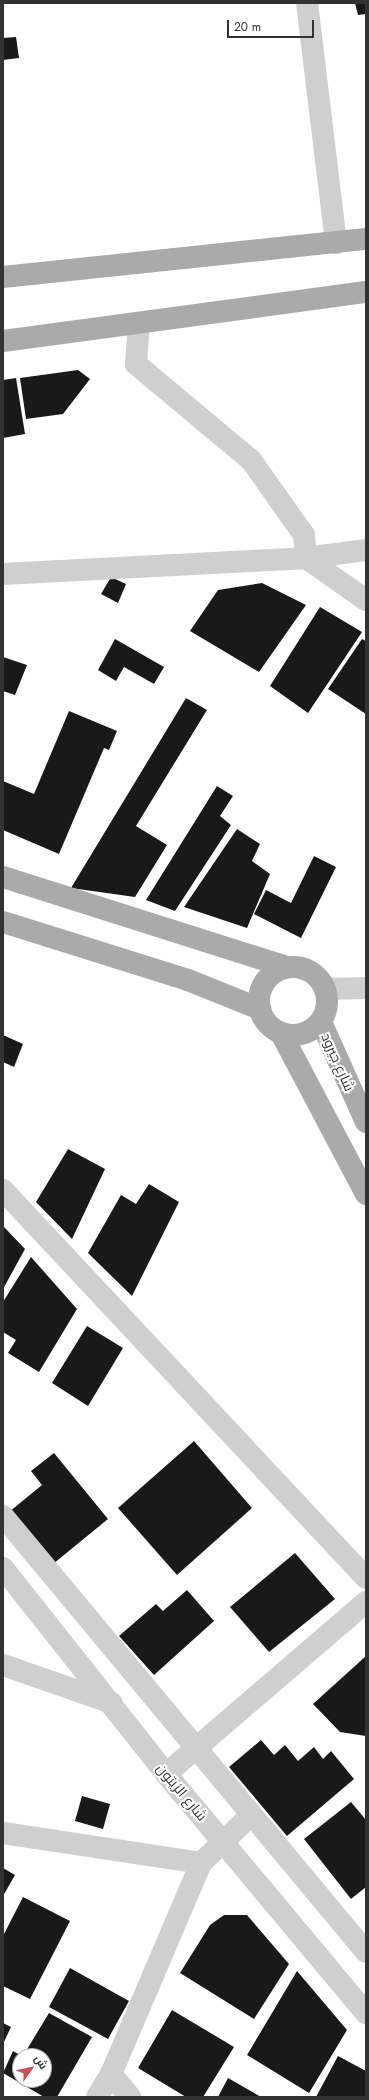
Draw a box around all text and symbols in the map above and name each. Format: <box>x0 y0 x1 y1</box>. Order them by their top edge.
scale bar <box>229 12 316 38</box>
text: 20 m <box>234 18 261 36</box>
street label: شارع جيرود <box>318 1030 358 1094</box>
street label: شارع الزيتون <box>153 1760 211 1824</box>
north arrow <box>12 2048 52 2088</box>
text: ش <box>31 2052 52 2072</box>

